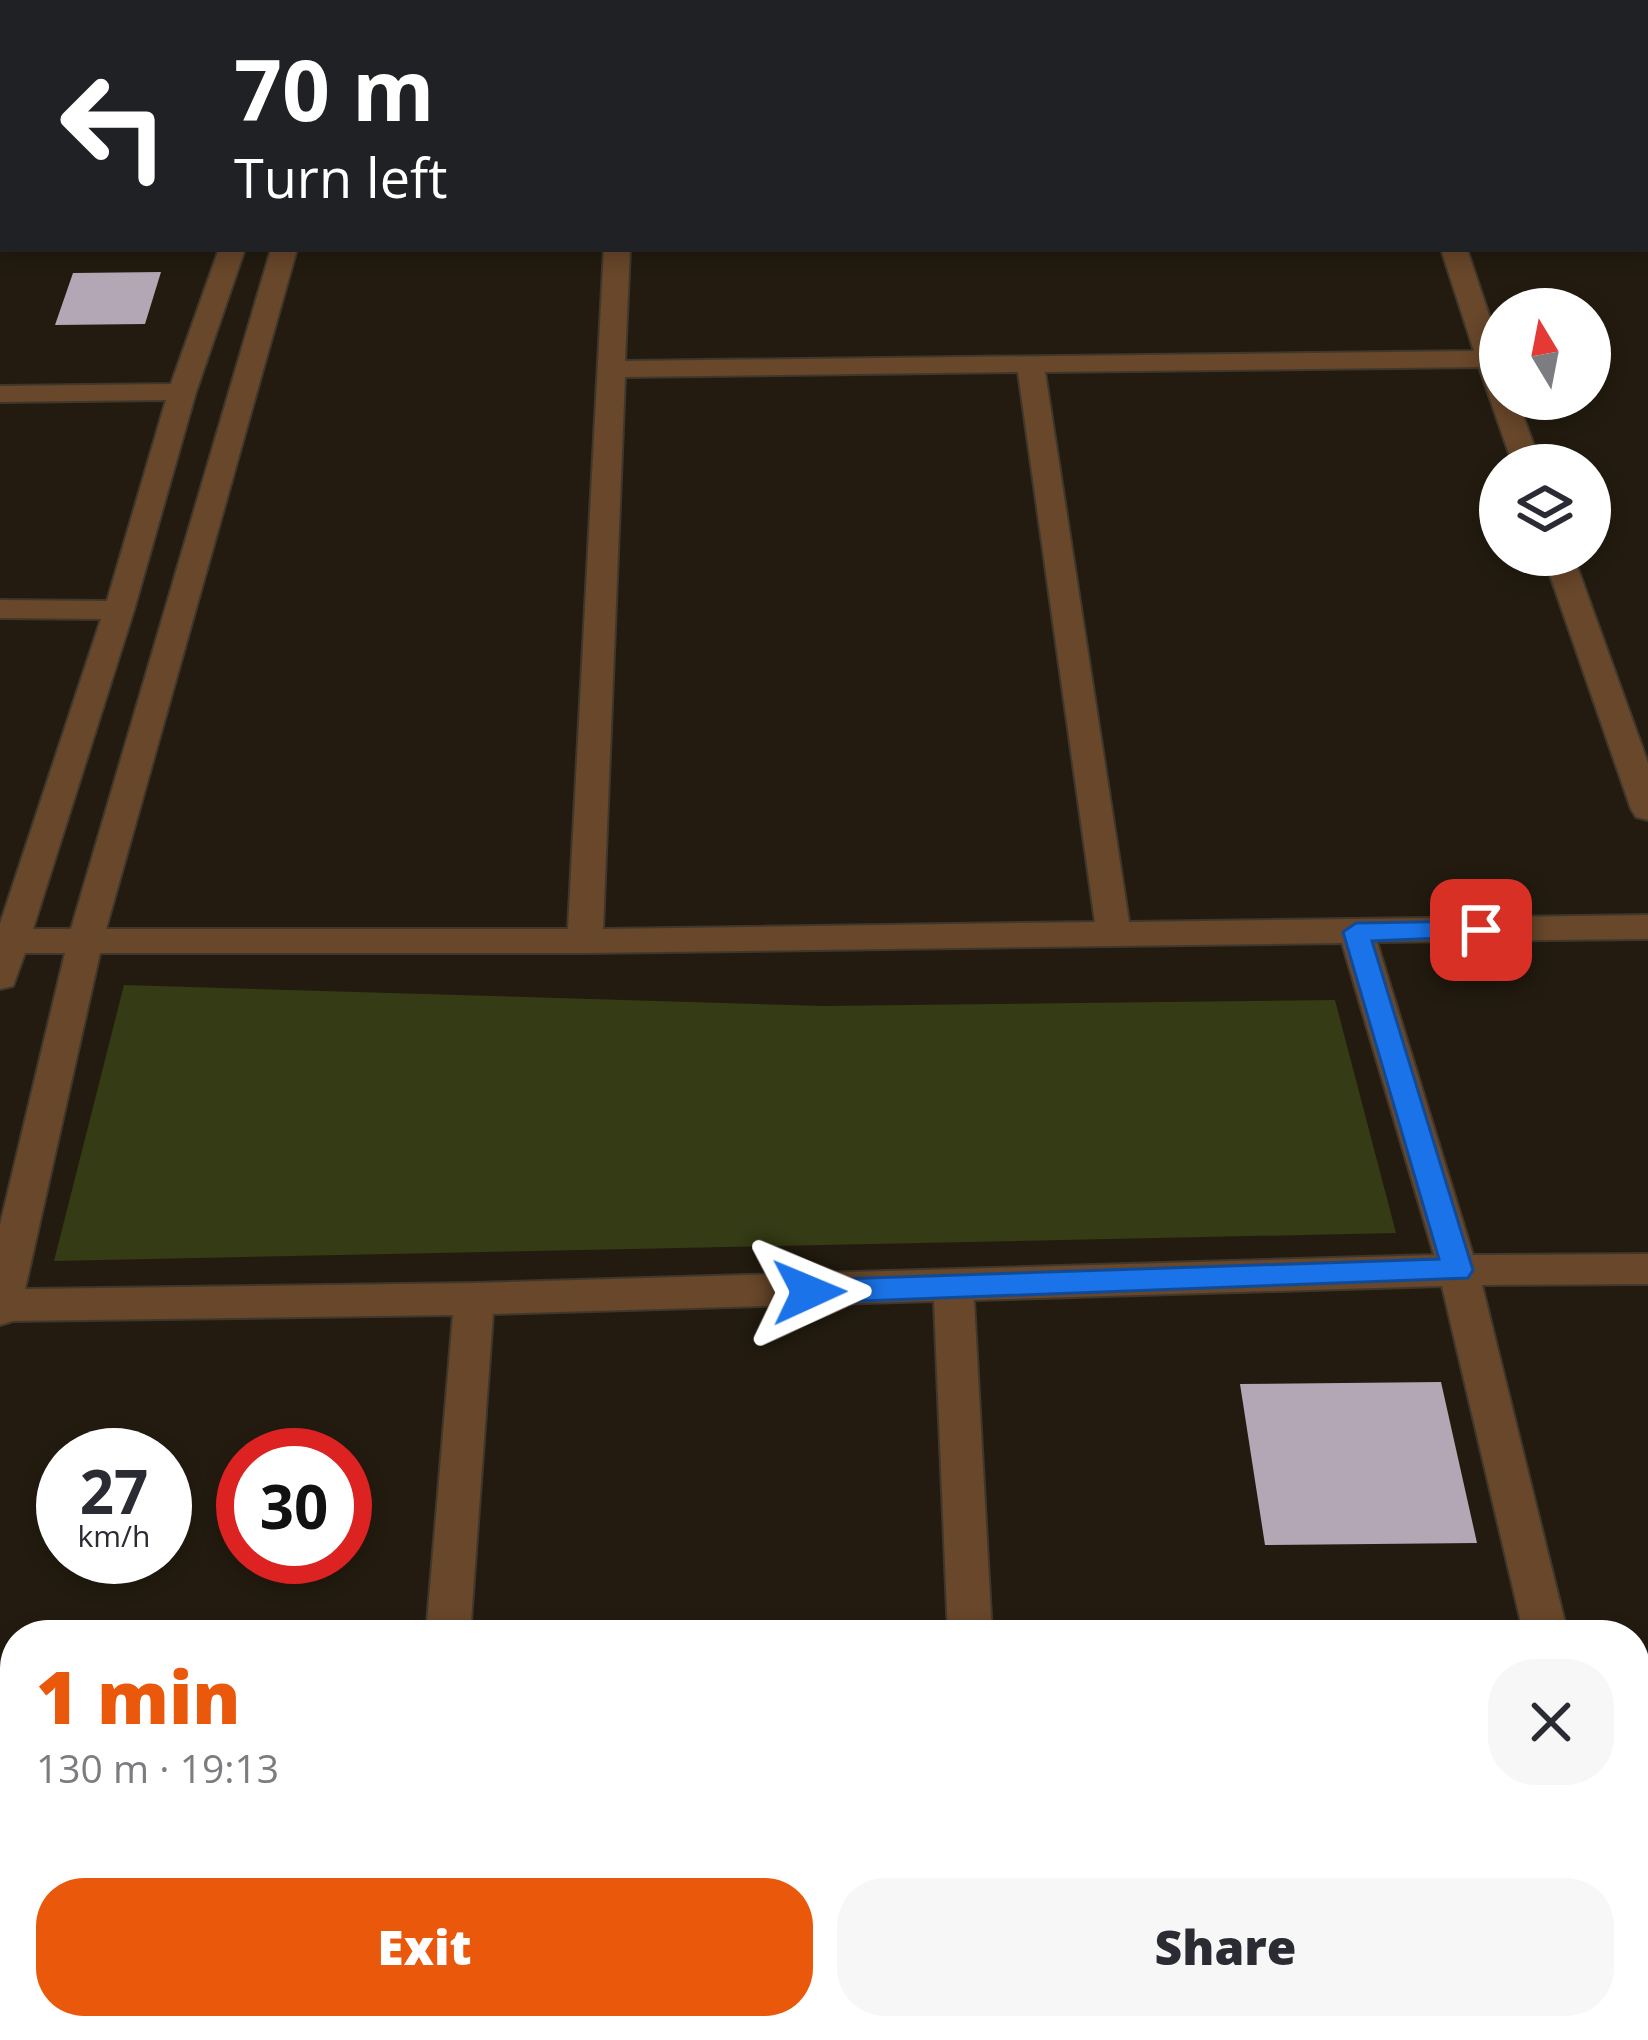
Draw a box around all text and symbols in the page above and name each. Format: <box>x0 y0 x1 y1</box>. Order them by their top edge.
text: 70 m <box>234 31 434 146</box>
icon: left <box>36 48 192 204</box>
text: Turn left <box>234 140 447 214</box>
north arrow <box>1479 288 1611 420</box>
map controls <box>1479 288 1611 576</box>
button: layers <box>1479 444 1611 576</box>
pin <box>1430 879 1532 981</box>
icon: arrive <box>1448 897 1514 963</box>
position arrow <box>746 1229 872 1355</box>
speed limit sign: 30 <box>216 1428 372 1584</box>
text: 27 <box>80 1450 148 1532</box>
text: km/h <box>78 1515 150 1556</box>
text: 1 min <box>36 1647 241 1745</box>
button: close <box>1488 1659 1614 1785</box>
text: 130 m · 19:13 <box>36 1741 279 1794</box>
button: Exit <box>36 1878 813 2016</box>
button: Share <box>837 1878 1614 2016</box>

